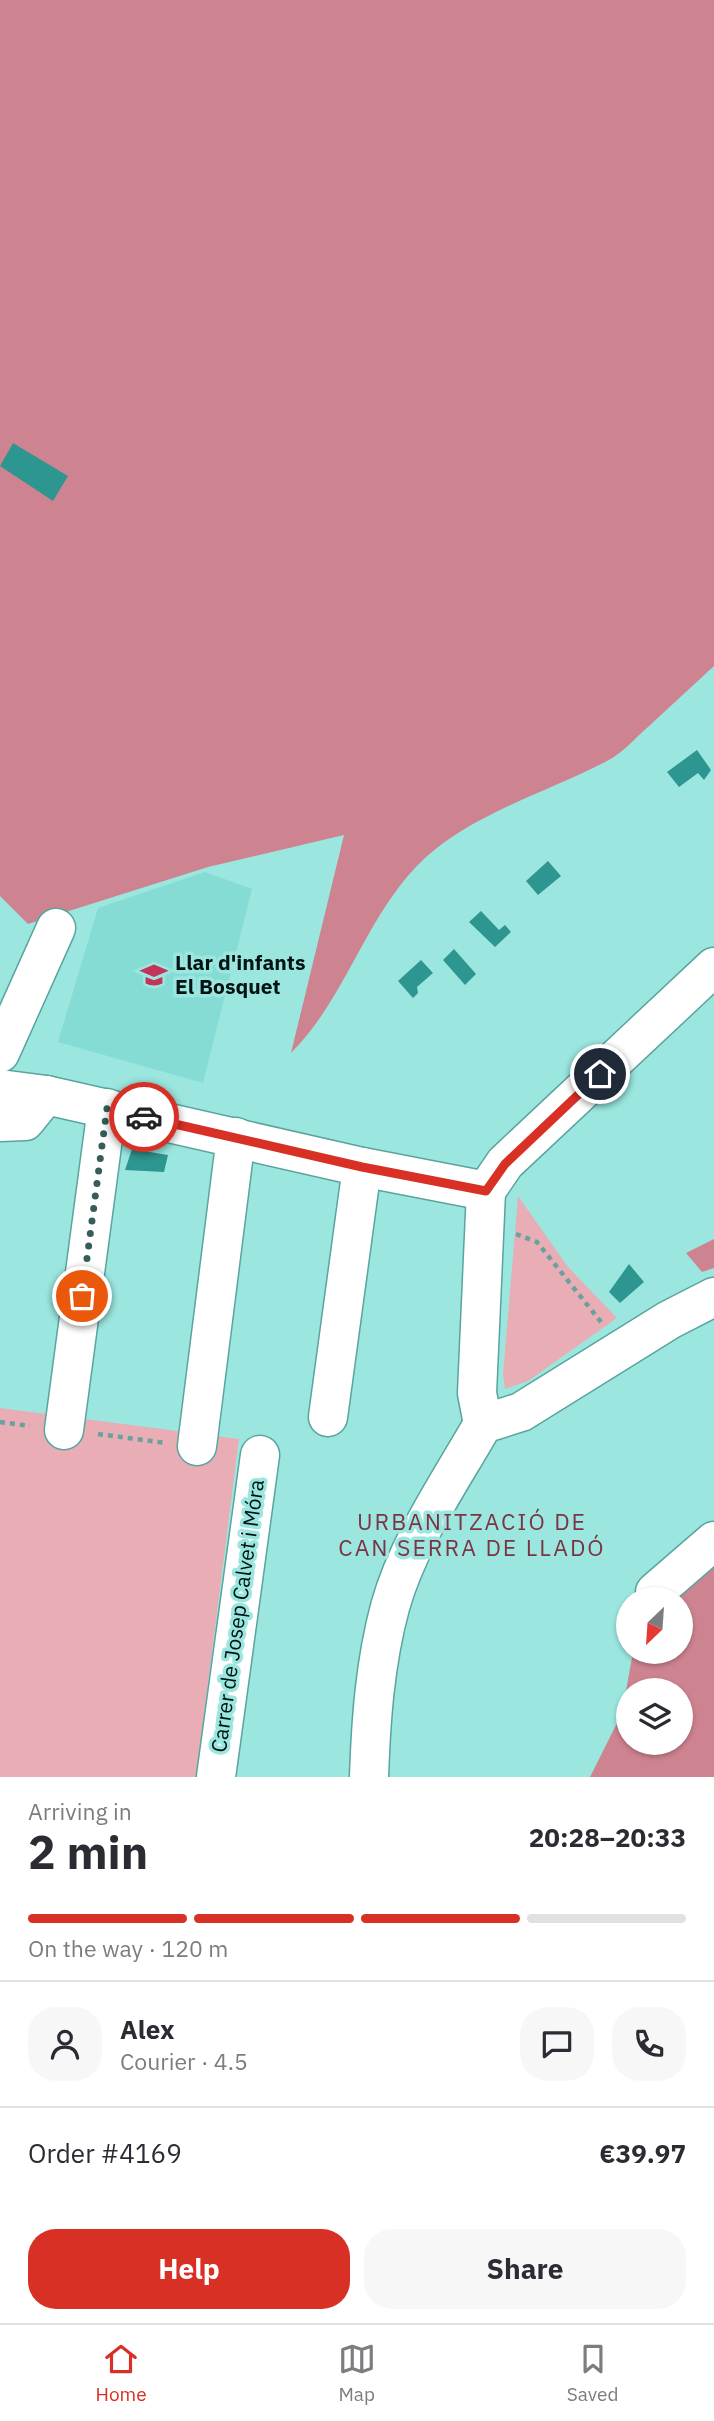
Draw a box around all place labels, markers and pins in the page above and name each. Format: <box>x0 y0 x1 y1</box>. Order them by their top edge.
place label: Llar d'infants El Bosquet <box>175 948 305 1000</box>
school or university icon: Llar d'infants El Bosquet <box>139 960 169 990</box>
pin <box>570 1044 630 1104</box>
pin <box>52 1266 112 1326</box>

